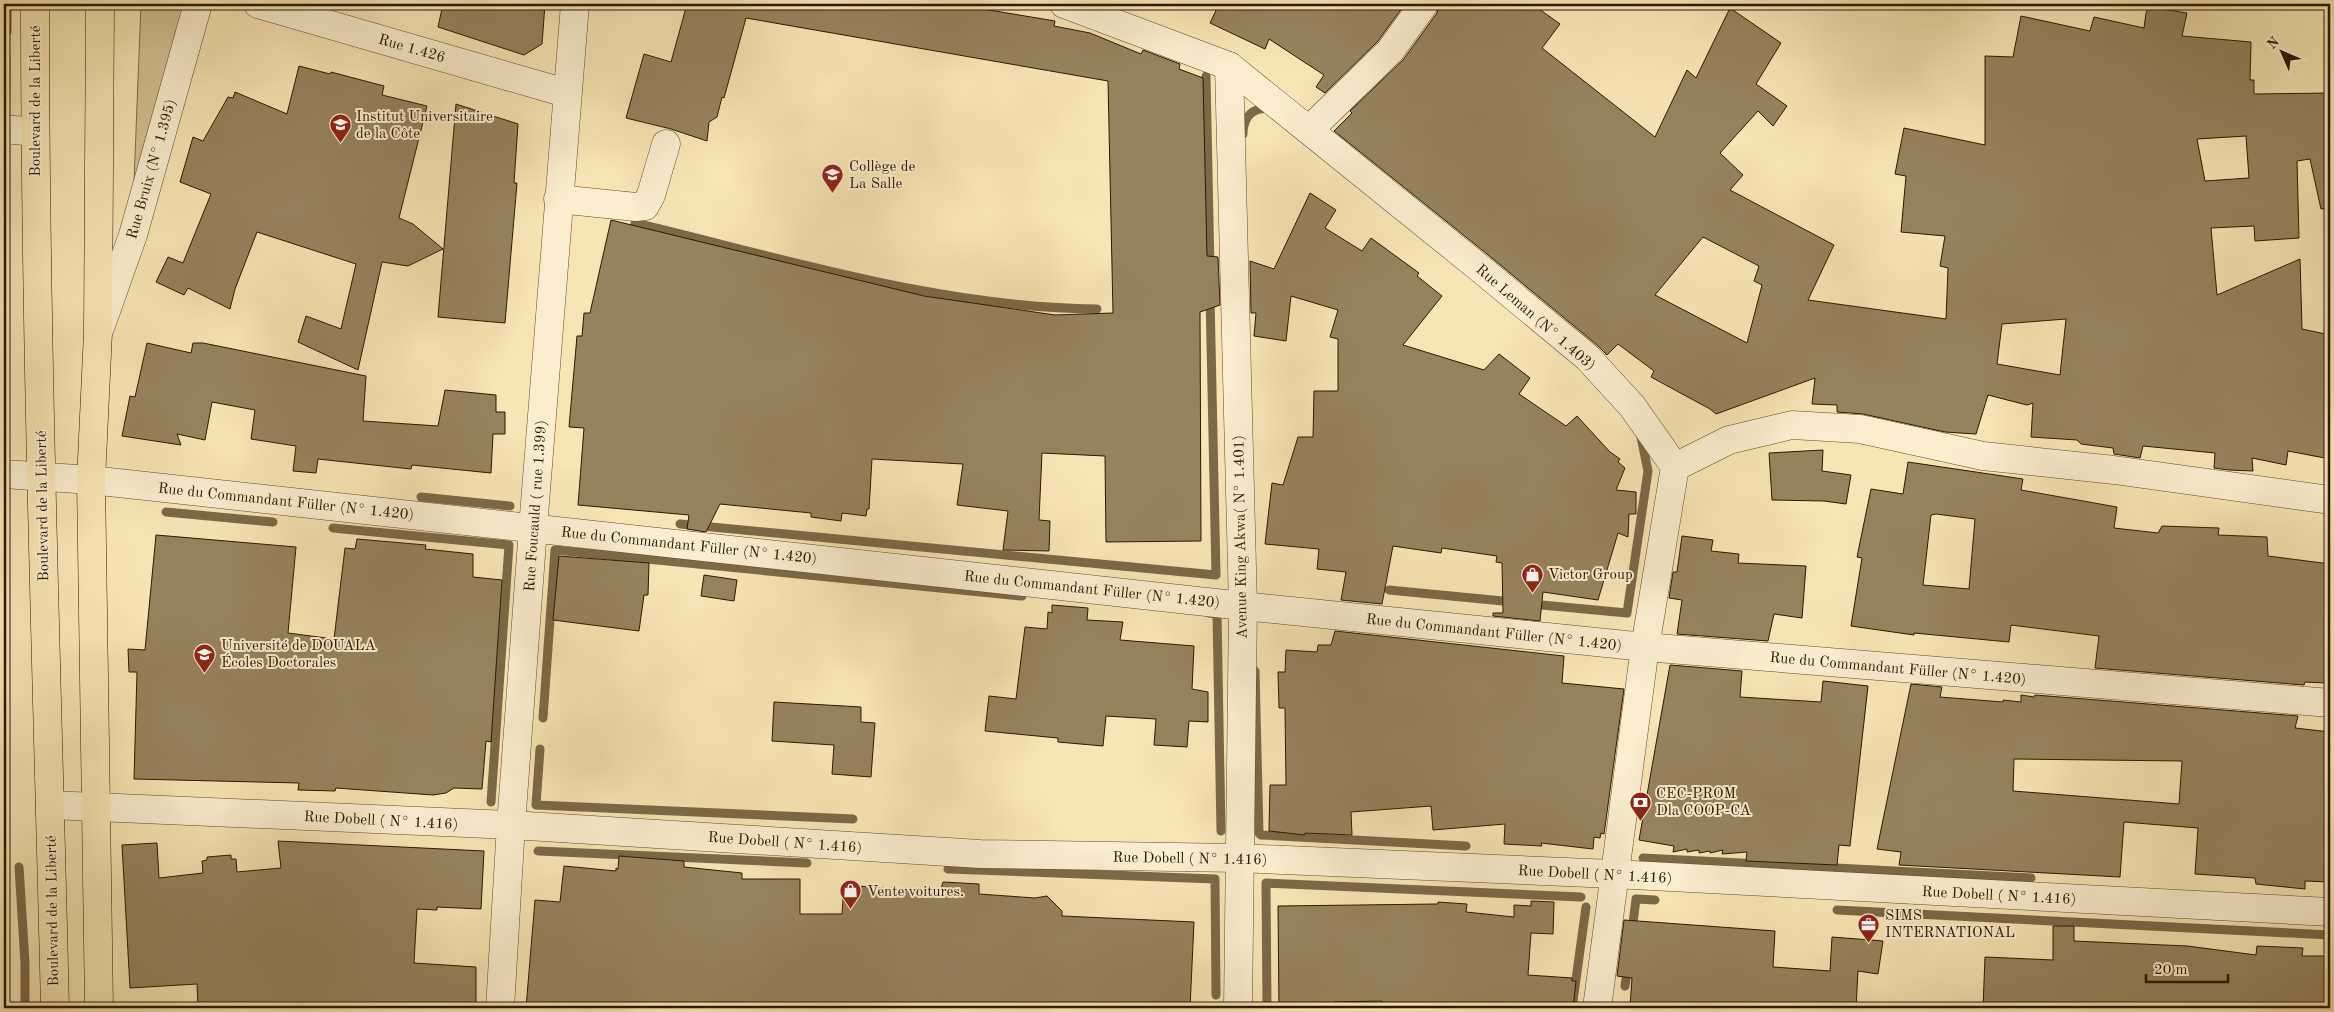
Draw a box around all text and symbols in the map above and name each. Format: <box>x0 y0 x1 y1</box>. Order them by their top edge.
street label: Boulevard de la Liberté <box>29 25 44 177</box>
north arrow <box>2256 28 2306 78</box>
street label: Rue 1.426 <box>376 33 447 66</box>
text: N <box>2265 35 2282 52</box>
street label: Rue Bruix (N° 1.395) <box>125 98 180 241</box>
place label: Institut Universitaire de la Côte <box>356 110 493 142</box>
school or university icon: Institut Universitaire de la Côte <box>328 113 352 144</box>
place label: Collège de La Salle <box>849 160 916 192</box>
school or university icon: Collège de La Salle <box>821 163 845 194</box>
street label: Rue Leman (N° 1.403) <box>1472 262 1598 374</box>
street label: Rue Foucauld ( rue 1.399) <box>523 420 550 592</box>
street label: Boulevard de la Liberté <box>35 430 52 582</box>
street label: Avenue King Akwa( N° 1.401) <box>1232 435 1251 639</box>
street label: Rue du Commandant Füller (N° 1.420) <box>157 482 415 523</box>
street label: Rue du Commandant Füller (N° 1.420) <box>560 526 818 567</box>
shop icon: Victor Group <box>1520 562 1544 593</box>
place label: Victor Group <box>1548 568 1633 583</box>
street label: Rue du Commandant Füller (N° 1.420) <box>963 570 1221 611</box>
street label: Rue du Commandant Füller (N° 1.420) <box>1365 613 1623 654</box>
place label: Université de DOUALA Écoles Doctorales <box>221 639 377 671</box>
school or university icon: Université de DOUALA Écoles Doctorales <box>193 642 217 673</box>
street label: Rue du Commandant Füller (N° 1.420) <box>1769 651 2027 688</box>
place label: CEC-PROM Dla COOP-CA <box>1656 787 1751 819</box>
bank icon: CEC-PROM Dla COOP-CA <box>1628 790 1652 821</box>
street label: Rue Dobell ( N° 1.416) <box>303 810 459 833</box>
street label: Rue Dobell ( N° 1.416) <box>707 831 863 856</box>
street label: Boulevard de la Liberté <box>45 835 62 987</box>
street label: Rue Dobell ( N° 1.416) <box>1113 851 1267 868</box>
street label: Rue Dobell ( N° 1.416) <box>1517 864 1673 887</box>
shop icon: Vente voitures. <box>839 879 863 910</box>
place label: Vente voitures. <box>867 885 964 900</box>
street label: Rue Dobell ( N° 1.416) <box>1921 885 2077 908</box>
place label: SIMS INTERNATIONAL <box>1885 909 2015 941</box>
office icon: SIMS INTERNATIONAL <box>1857 912 1881 943</box>
scale bar <box>2146 952 2229 984</box>
text: 20 m <box>2154 963 2188 978</box>

